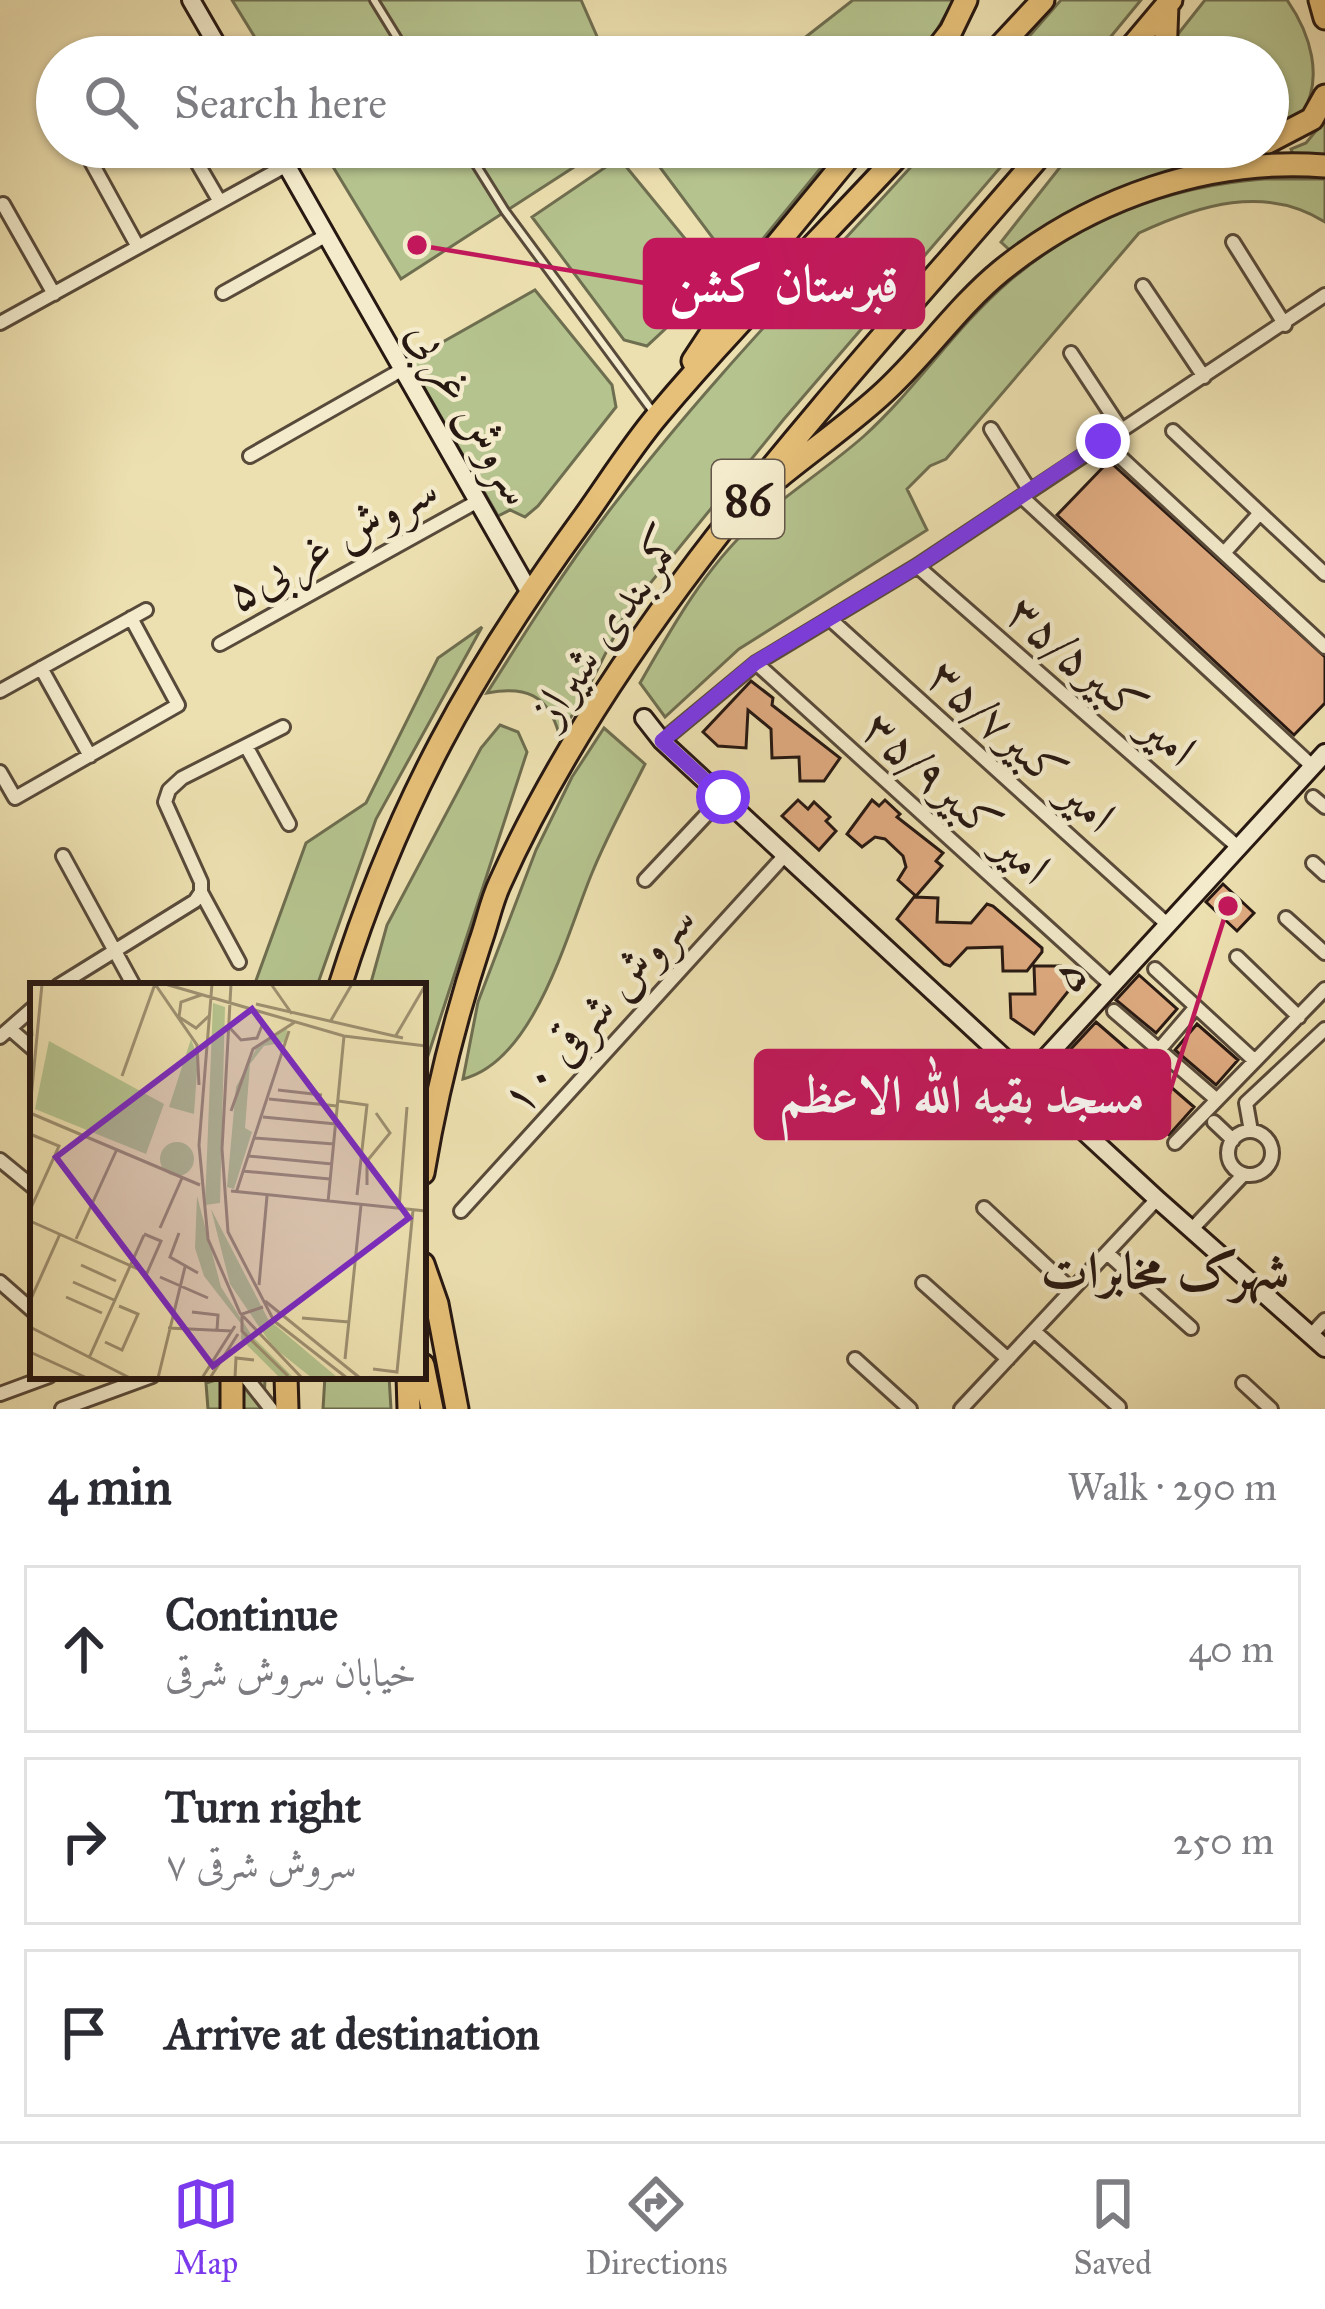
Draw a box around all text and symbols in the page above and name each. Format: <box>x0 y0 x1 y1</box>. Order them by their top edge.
search box <box>36 36 1289 168</box>
icon: search <box>78 69 144 135</box>
text: Search here <box>174 75 387 130</box>
callout: قبرستان کشن <box>645 240 923 327</box>
text: قبرستان کشن <box>669 253 899 319</box>
street label: سروش غربی <box>391 308 549 518</box>
route end <box>1076 414 1130 468</box>
street label: سروش غربی۵ <box>215 459 450 628</box>
road number: 86 <box>712 460 784 538</box>
street label: کمربندی شیراز <box>515 514 698 740</box>
street label: امیر کبیر۳۵/۵ <box>995 581 1209 779</box>
street label: امیر کبیر۳۵/۷ <box>916 645 1128 845</box>
street label: امیر کبیر۳۵/۹ <box>851 697 1063 897</box>
route start <box>696 770 750 824</box>
street label: سروش شرقی ۱۰ <box>487 890 709 1127</box>
street label: ۵ <box>1037 943 1099 1003</box>
inset map <box>30 983 426 1379</box>
callout: مسجد بقیه الله الاعظم <box>756 1051 1169 1138</box>
text: مسجد بقیه الله الاعظم <box>779 1055 1145 1142</box>
district label: شهرک مخابرات <box>1041 1240 1289 1305</box>
text: 4 min <box>48 1456 172 1518</box>
text: Walk · 290 m <box>1067 1463 1277 1511</box>
text: Continue <box>165 1587 338 1642</box>
icon: ahead <box>51 1616 117 1682</box>
text: 40 m <box>1188 1625 1274 1673</box>
text: خیابان سروش شرقی <box>165 1649 417 1697</box>
text: Turn right <box>165 1779 361 1834</box>
icon: right <box>51 1808 117 1874</box>
text: 250 m <box>1173 1817 1274 1865</box>
text: سروش شرقی ۷ <box>165 1841 357 1889</box>
icon: arrive <box>51 2000 117 2066</box>
text: Arrive at destination <box>165 2006 540 2061</box>
tab: Map <box>173 2171 239 2283</box>
tab: Directions <box>585 2171 727 2283</box>
tab: Saved <box>1074 2171 1152 2283</box>

